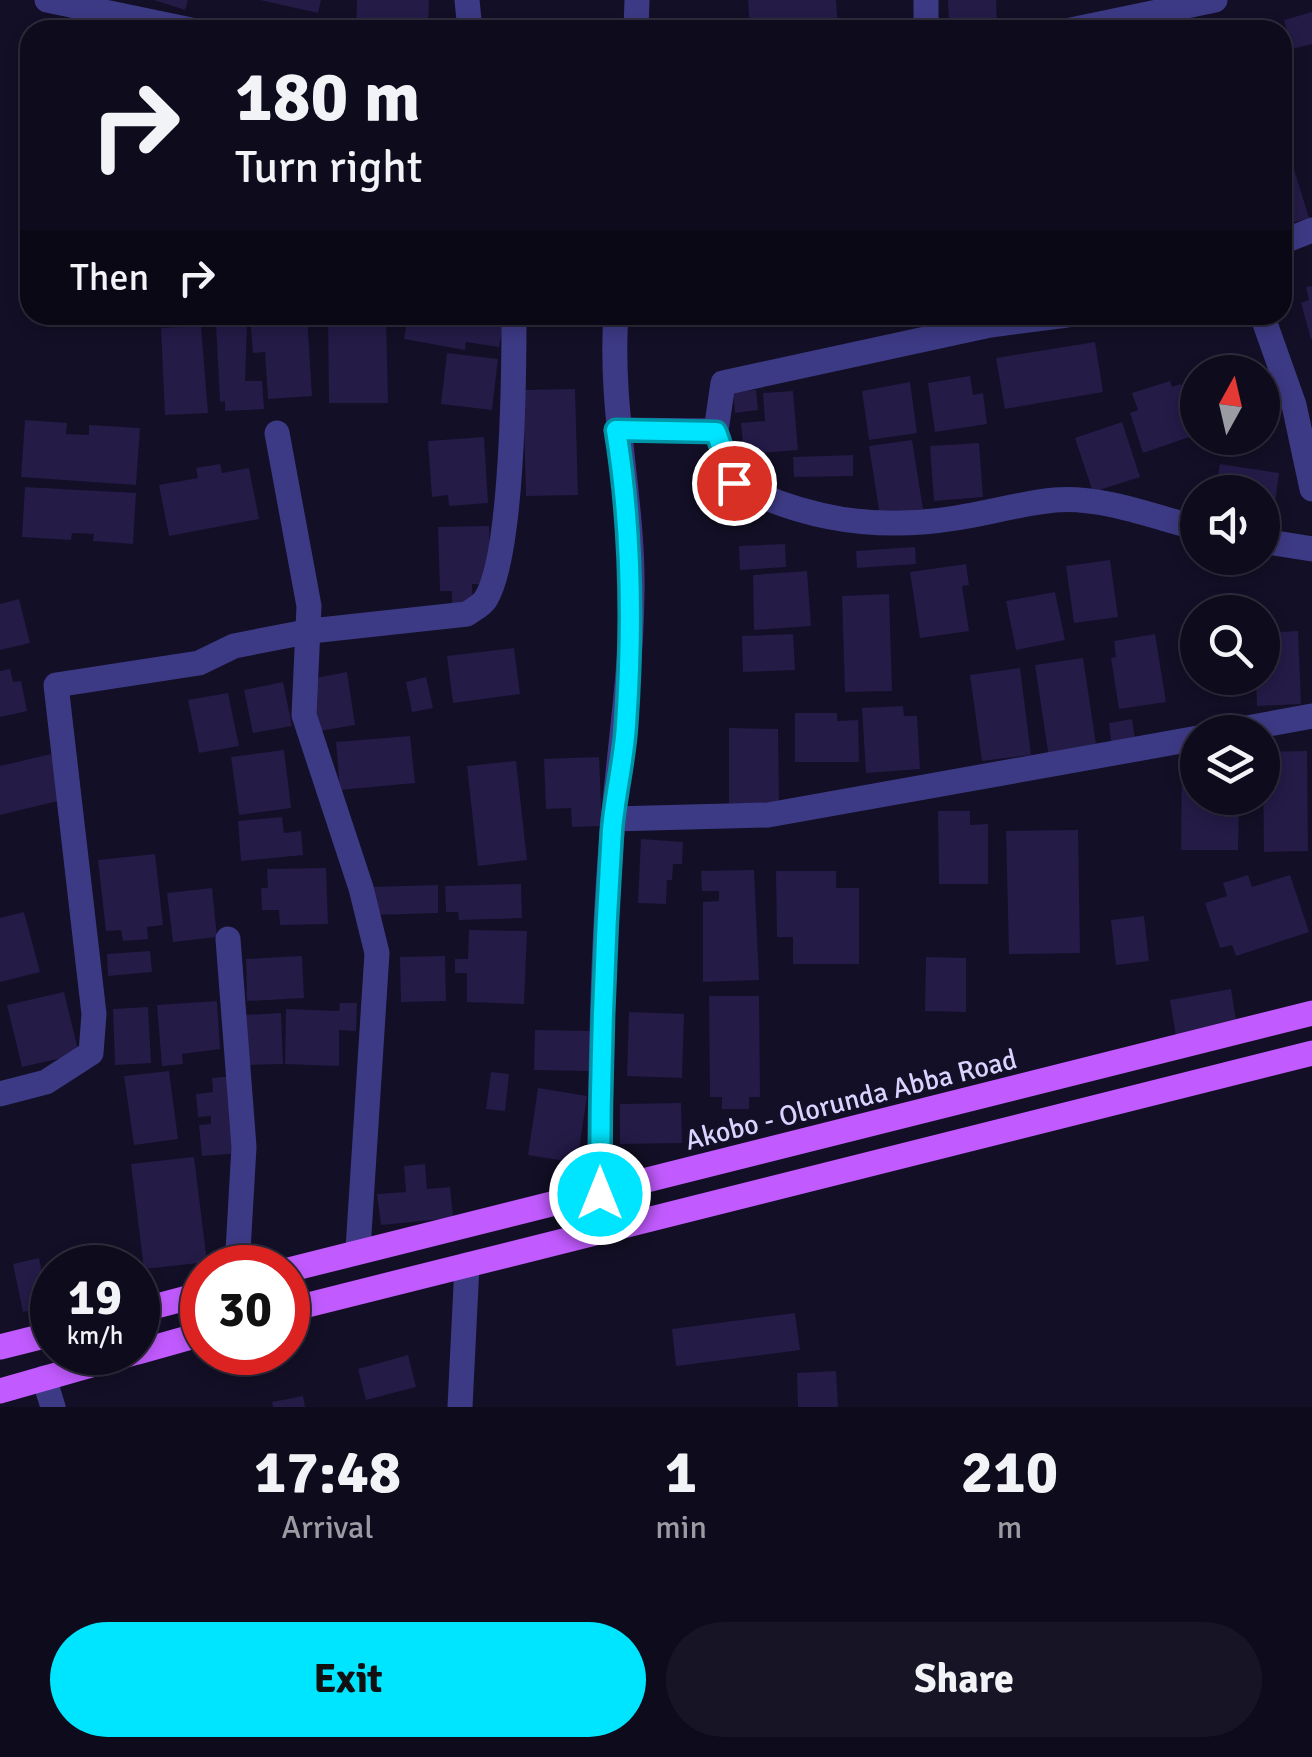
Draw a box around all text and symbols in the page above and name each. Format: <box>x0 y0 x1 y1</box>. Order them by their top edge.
text: 180 m <box>235 54 420 140</box>
icon: right <box>70 60 200 190</box>
text: Turn right <box>235 140 423 195</box>
icon: right <box>169 250 224 305</box>
text: Then <box>70 254 149 301</box>
north arrow <box>1180 355 1280 455</box>
map controls <box>1180 355 1280 815</box>
pin <box>692 441 777 526</box>
icon: arrive <box>707 456 762 511</box>
button: sound <box>1180 475 1280 575</box>
button: search <box>1180 595 1280 695</box>
button: layers <box>1180 715 1280 815</box>
street label: Akobo - Olorunda Abba Road <box>682 1042 1020 1158</box>
position arrow <box>548 1142 652 1246</box>
speed limit sign: 30 <box>180 1245 310 1375</box>
text: 19 <box>68 1267 122 1329</box>
text: km/h <box>67 1320 123 1351</box>
text: 17:48 <box>254 1436 401 1510</box>
text: 1 <box>665 1436 697 1510</box>
text: 210 <box>961 1436 1058 1510</box>
text: Arrival <box>282 1508 374 1547</box>
text: min <box>655 1508 707 1547</box>
text: m <box>997 1508 1022 1547</box>
button: Exit <box>50 1622 646 1737</box>
button: Share <box>666 1622 1262 1737</box>

